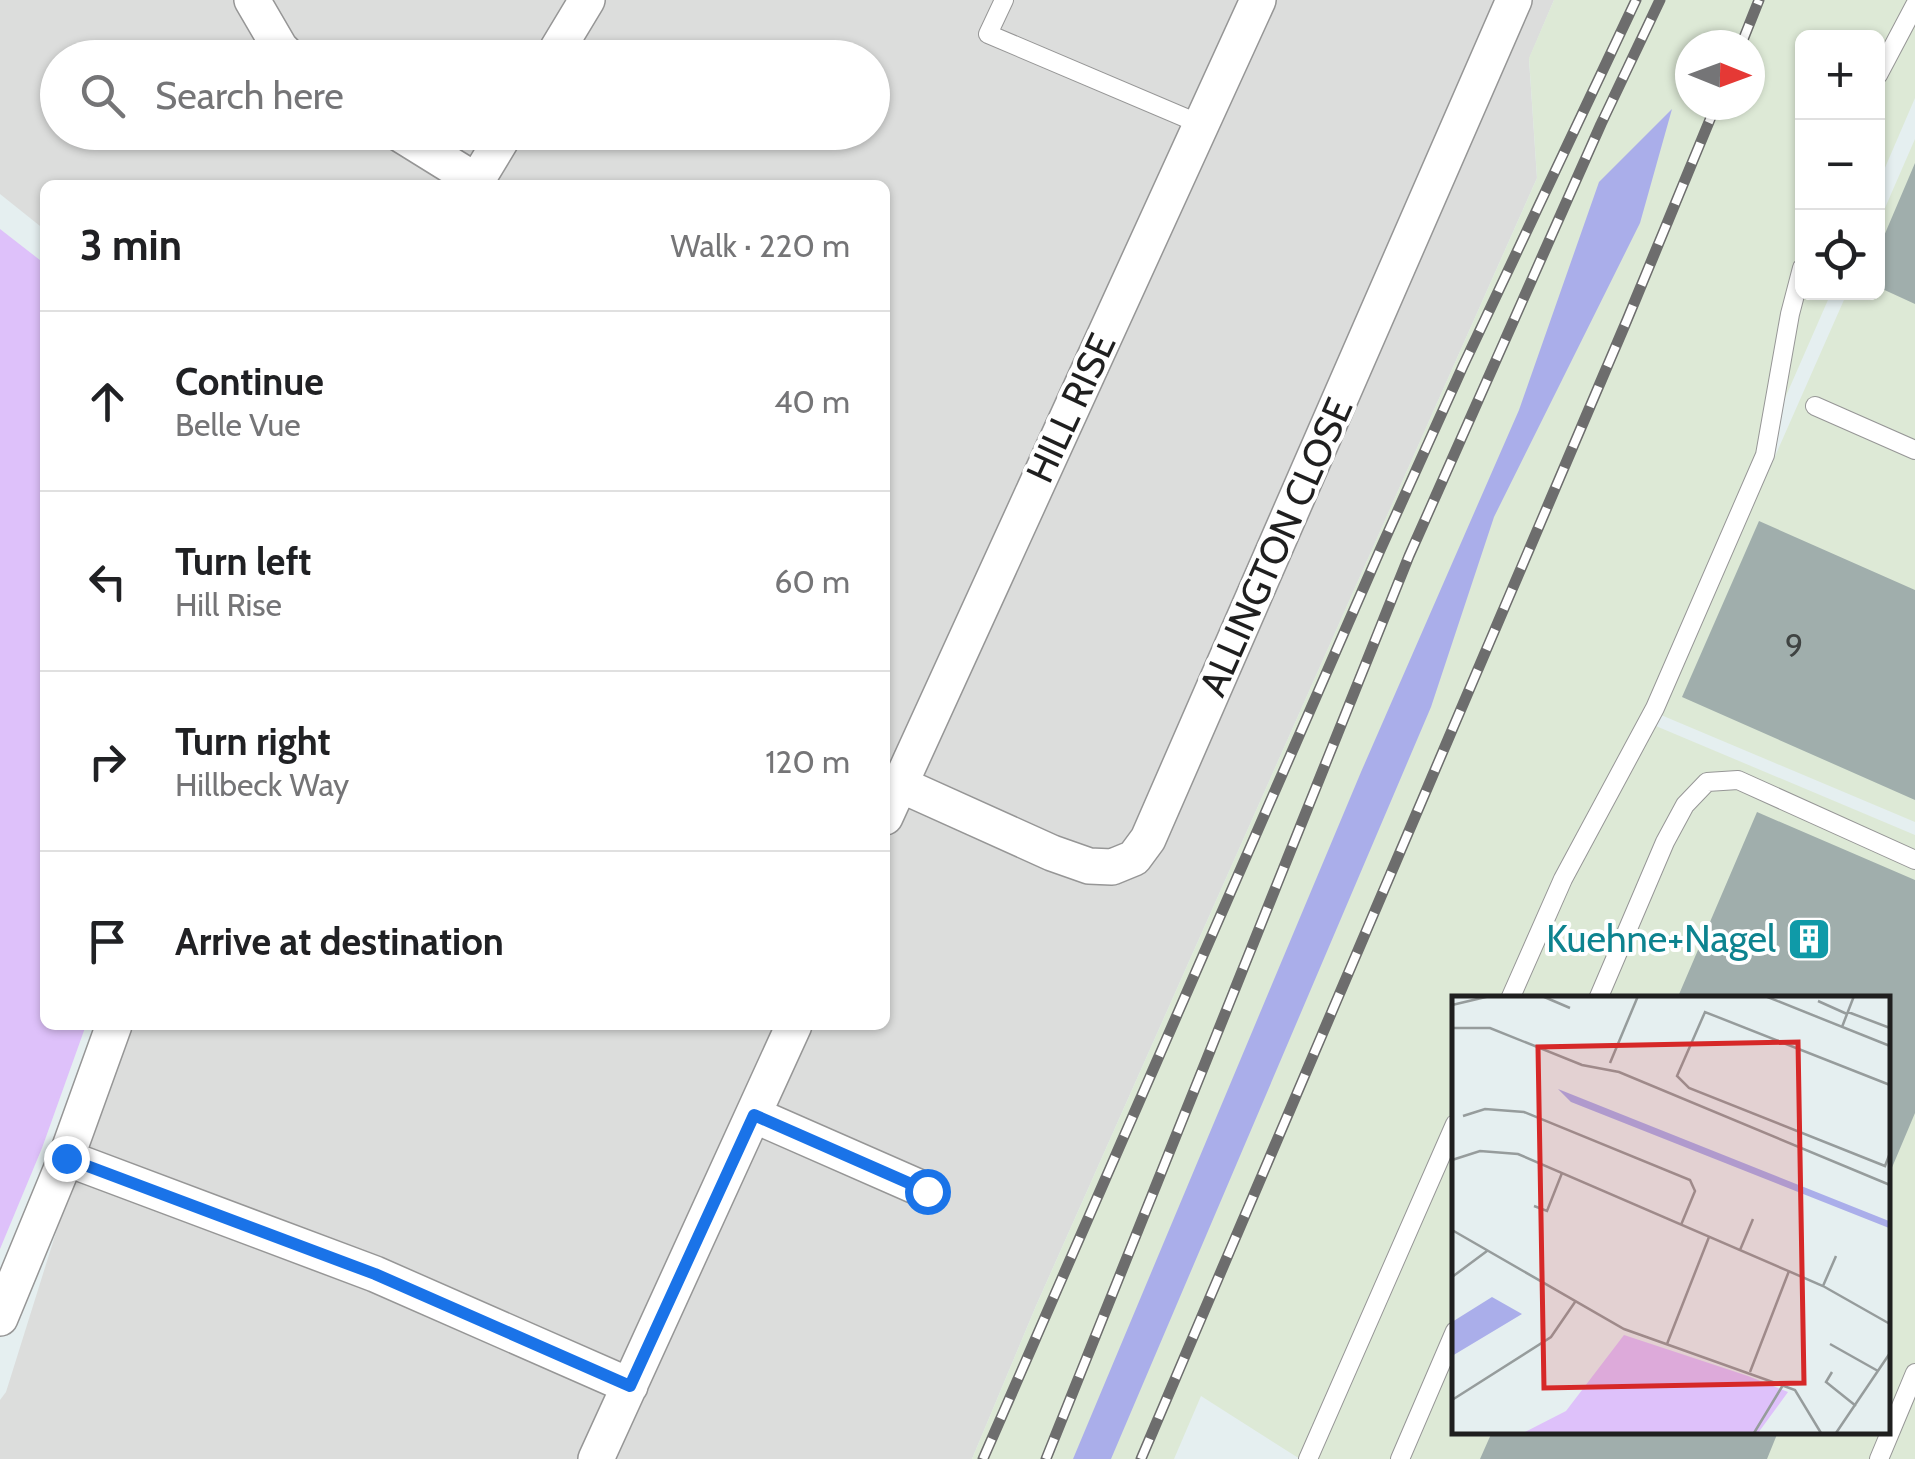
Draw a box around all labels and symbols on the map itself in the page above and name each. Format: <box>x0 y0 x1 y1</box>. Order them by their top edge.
north arrow <box>1675 30 1765 120</box>
street label: HILL RISE <box>1016 326 1125 490</box>
street label: ALLINGTON CLOSE <box>1189 391 1362 703</box>
house number: 9 <box>1785 625 1803 664</box>
place label: Kuehne+Nagel <box>1546 915 1776 962</box>
building icon: Kuehne+Nagel <box>1786 916 1832 962</box>
inset map <box>1452 996 1890 1434</box>
route end <box>44 1136 90 1182</box>
route start <box>905 1169 951 1215</box>

